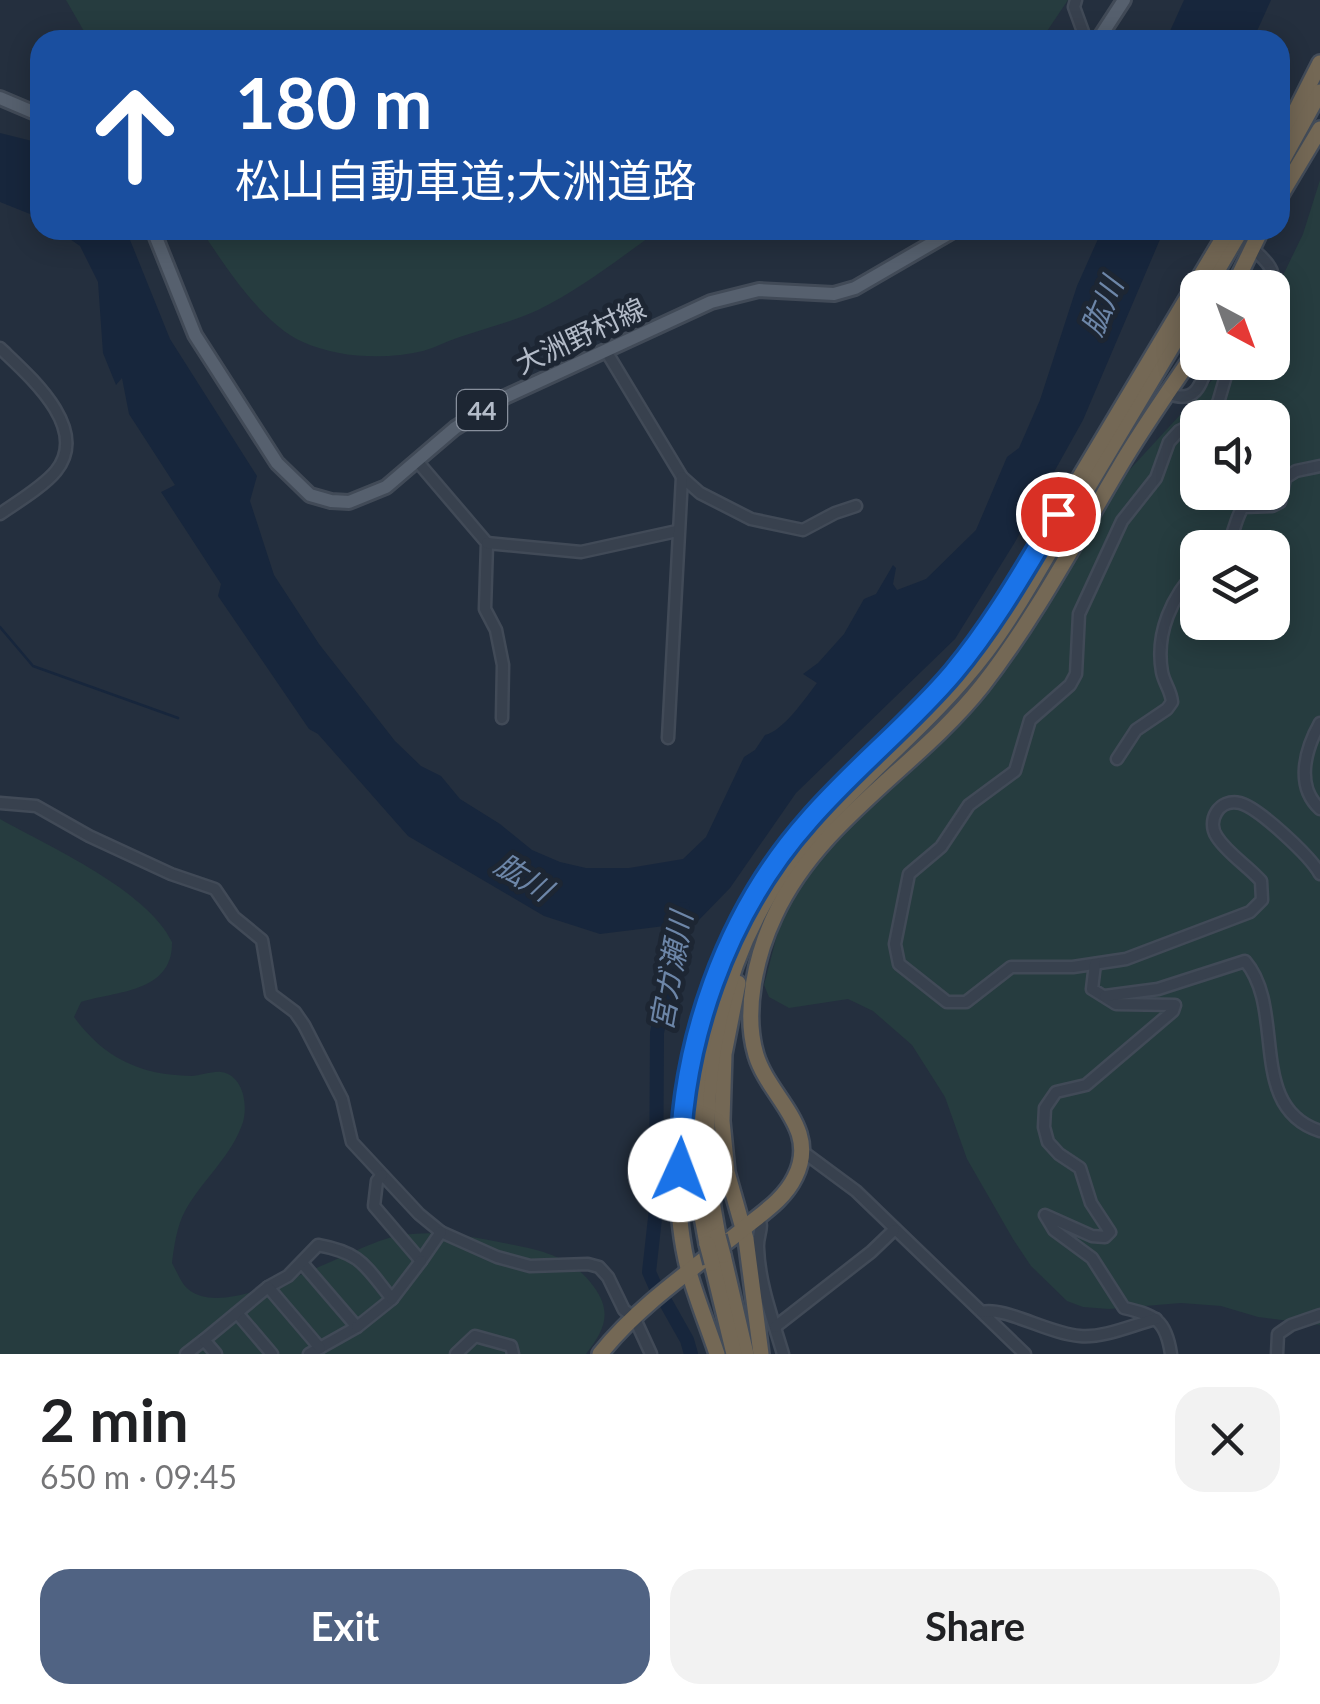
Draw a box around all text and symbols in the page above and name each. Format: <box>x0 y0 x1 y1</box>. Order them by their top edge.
text: 180 m <box>235 60 432 144</box>
icon: ahead <box>70 70 200 200</box>
text: 松山自動車道;大洲道路 <box>235 153 697 207</box>
water label: 肱川 <box>1073 269 1130 341</box>
north arrow <box>1180 270 1290 380</box>
map controls <box>1180 270 1290 640</box>
street label: 大洲野村線 <box>509 290 651 380</box>
road number: 44 <box>457 390 507 430</box>
button: sound <box>1180 400 1290 510</box>
pin <box>1016 472 1101 557</box>
icon: arrive <box>1031 487 1086 542</box>
button: layers <box>1180 530 1290 640</box>
water label: 肱川 <box>489 845 562 909</box>
water label: 宮ガ瀬川 <box>642 906 699 1033</box>
position arrow <box>628 1118 732 1222</box>
text: 2 min <box>40 1383 189 1455</box>
button: close <box>1175 1387 1280 1492</box>
text: 650 m · 09:45 <box>40 1457 237 1496</box>
button: Exit <box>40 1569 650 1684</box>
button: Share <box>670 1569 1280 1684</box>

